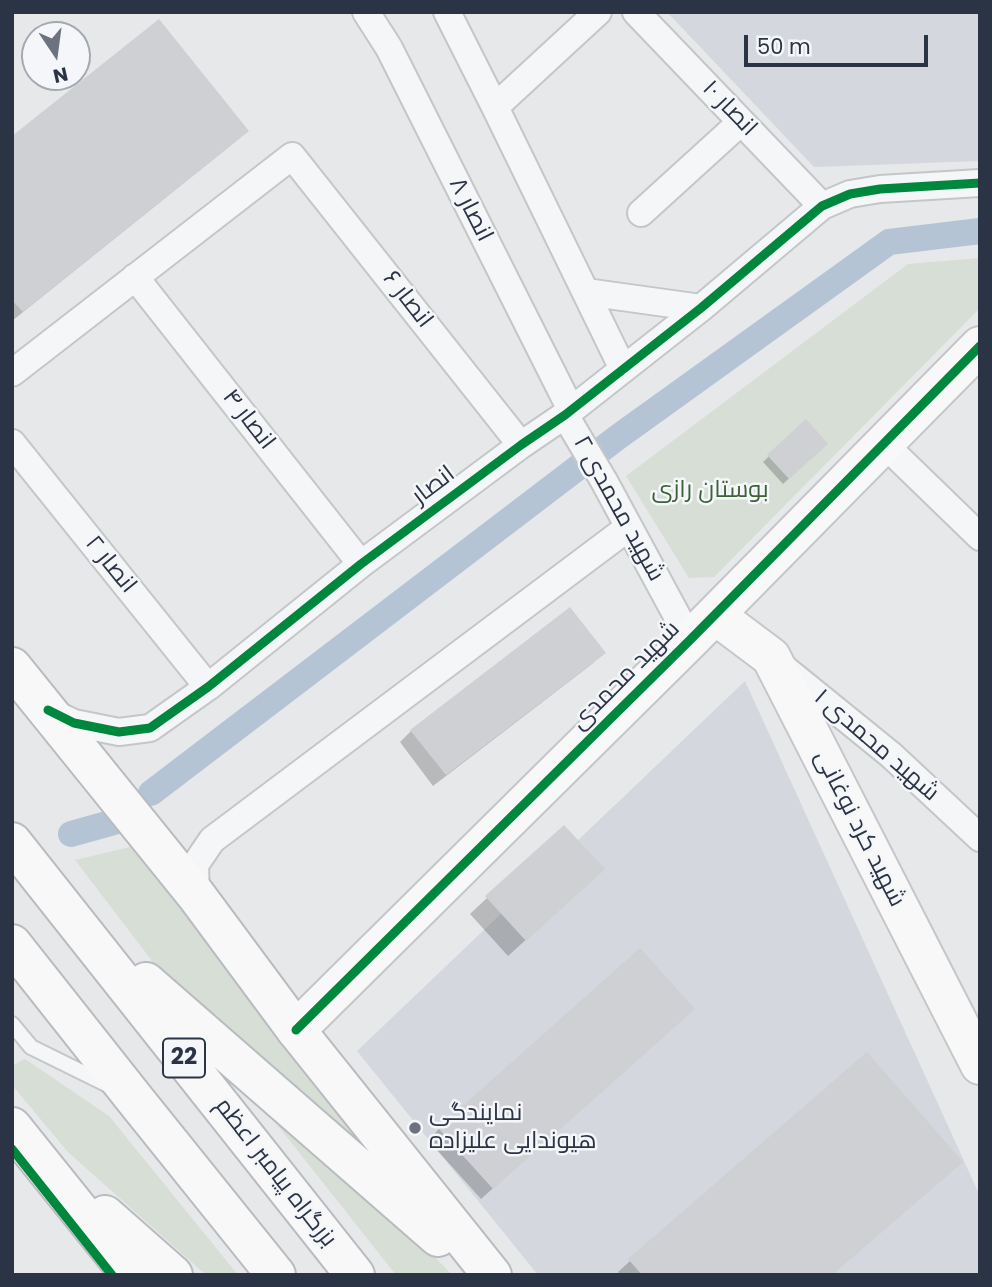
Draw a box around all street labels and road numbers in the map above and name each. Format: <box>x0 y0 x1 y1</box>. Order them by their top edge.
street label: انصار ۱۰ <box>696 75 762 143</box>
street label: انصار ۸ <box>442 173 498 247</box>
street label: انصار ۶ <box>376 266 438 334</box>
street label: انصار ۴ <box>215 384 281 456</box>
street label: شهید محمدی ۲ <box>566 431 670 587</box>
street label: انصار <box>407 460 461 512</box>
street label: انصار ۲ <box>78 530 142 600</box>
street label: شهید محمدی <box>565 615 687 737</box>
street label: شهید محمدی ۱ <box>808 684 944 808</box>
street label: شهید کرد نوغانی <box>807 746 911 912</box>
road number: 22 <box>163 1038 205 1078</box>
street label: بزرگراه پیامبر اعظم <box>208 1093 342 1253</box>

